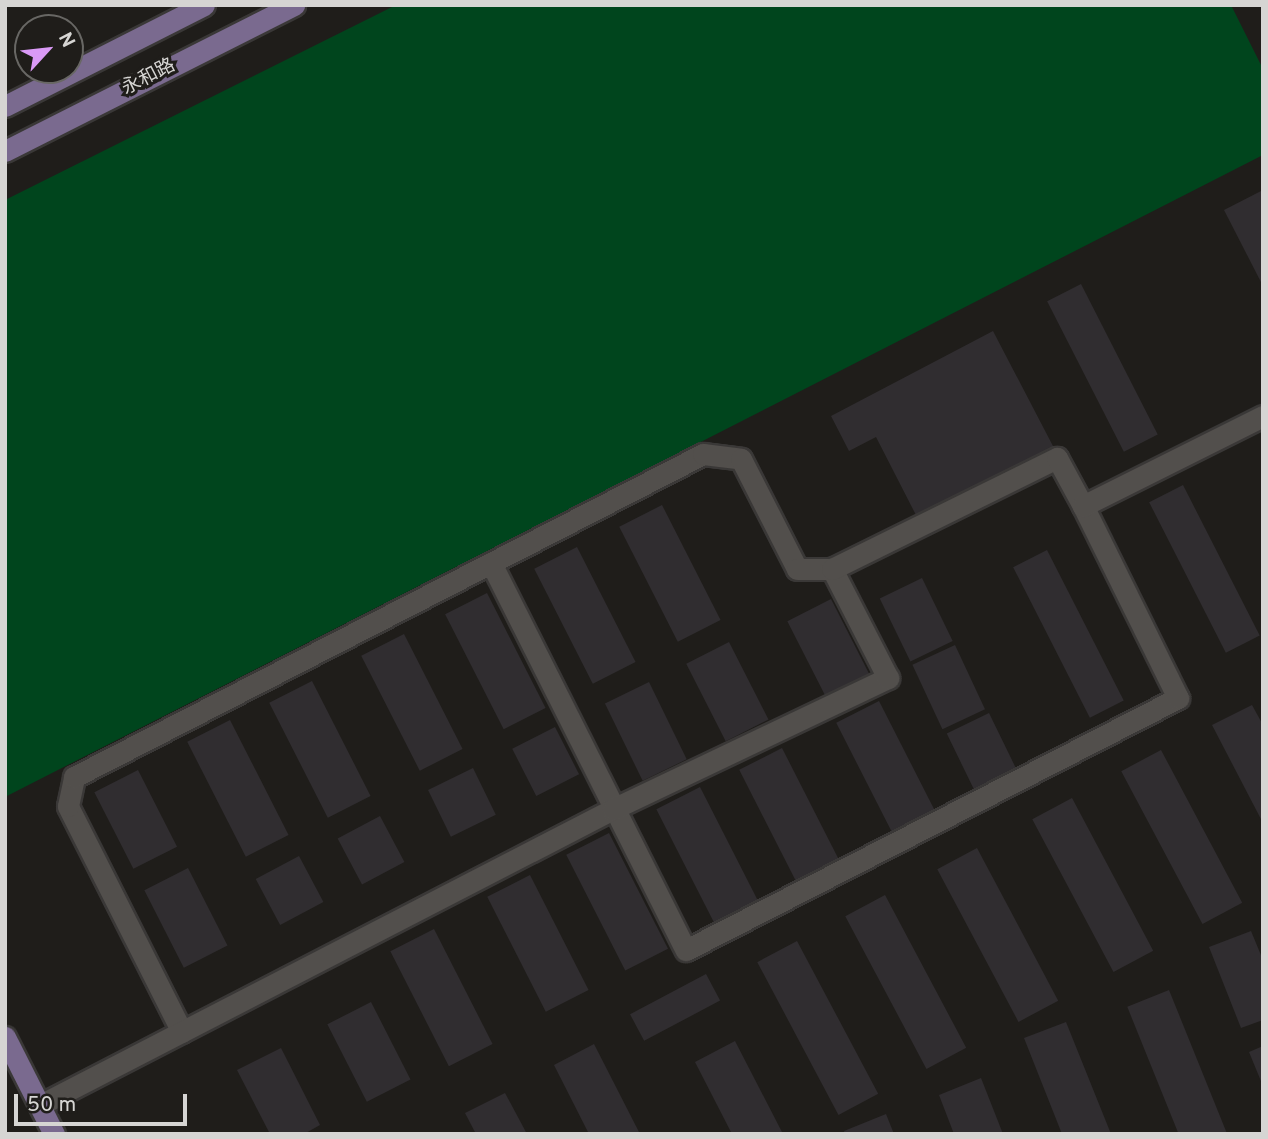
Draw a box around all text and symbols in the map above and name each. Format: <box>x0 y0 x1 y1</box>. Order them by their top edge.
north arrow <box>14 14 84 84</box>
text: N <box>52 29 80 52</box>
street label: 永和路 <box>118 55 180 101</box>
scale bar <box>18 1080 191 1124</box>
text: 50 m <box>27 1092 76 1119</box>

